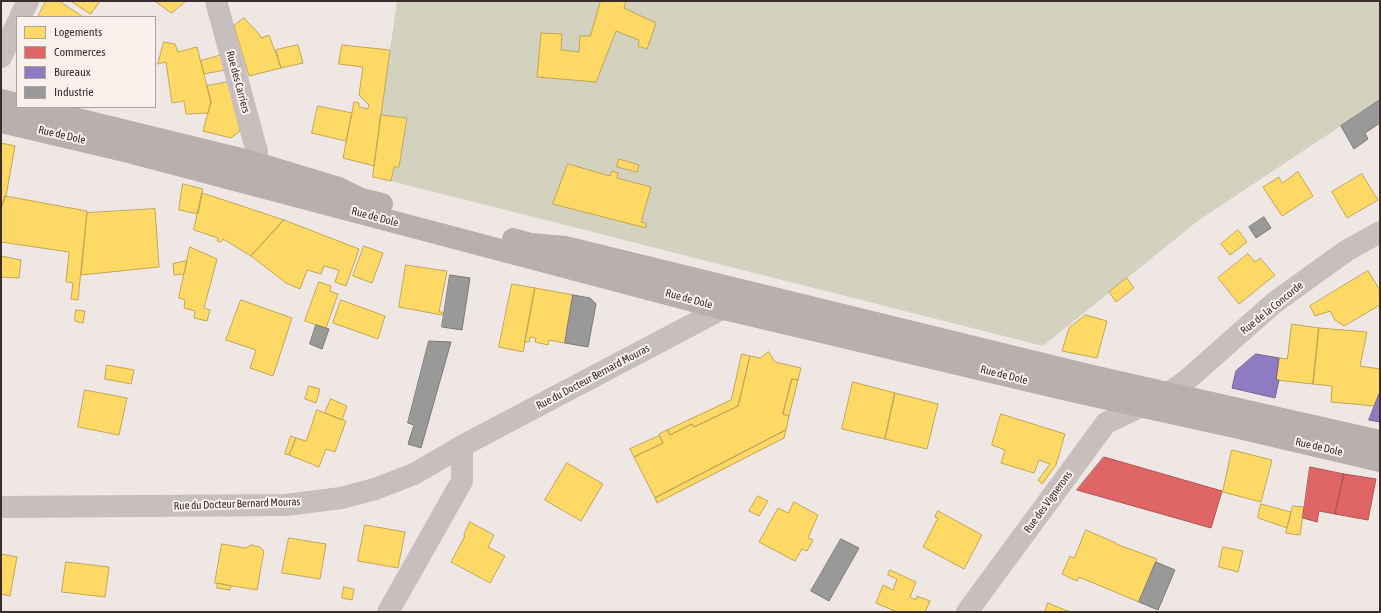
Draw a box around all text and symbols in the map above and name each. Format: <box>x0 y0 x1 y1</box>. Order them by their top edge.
legend <box>16 16 156 108</box>
text: Logements <box>54 25 102 39</box>
text: Commerces <box>54 45 105 59</box>
street label: Rue des Carriers <box>223 49 253 115</box>
text: Bureaux <box>54 65 91 79</box>
text: Industrie <box>54 85 94 99</box>
street label: Rue de Dole <box>37 123 87 147</box>
street label: Rue de Dole <box>350 204 400 230</box>
street label: Rue de la Concorde <box>1238 279 1306 337</box>
street label: Rue de Dole <box>664 286 714 312</box>
street label: Rue du Docteur Bernard Mouras <box>534 341 652 413</box>
street label: Rue de Dole <box>979 363 1029 387</box>
street label: Rue de Dole <box>1294 435 1344 459</box>
street label: Rue des Vignerons <box>1021 468 1075 536</box>
street label: Rue du Docteur Bernard Mouras <box>174 495 300 513</box>

